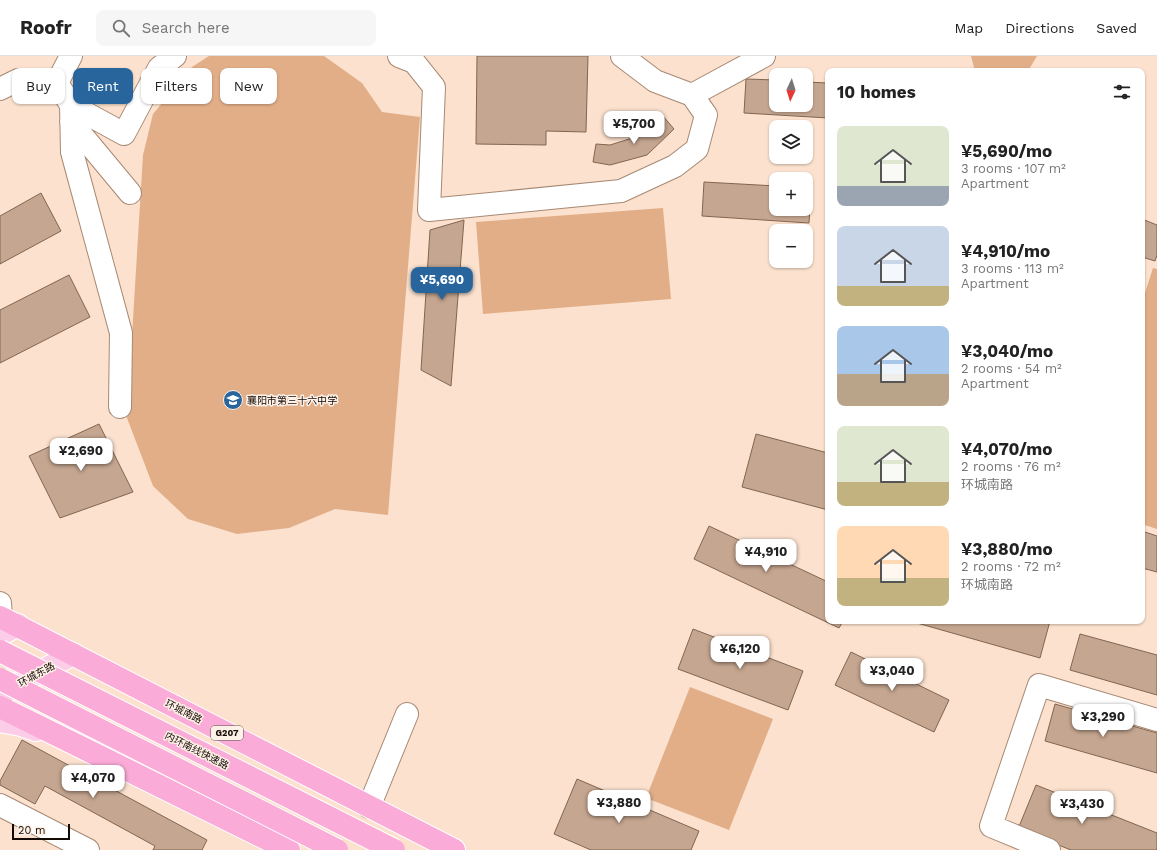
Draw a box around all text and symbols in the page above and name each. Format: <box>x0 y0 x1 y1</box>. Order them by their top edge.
search box <box>96 10 376 46</box>
text: Roofr <box>20 16 72 39</box>
icon: search <box>110 17 132 39</box>
text: Search here <box>142 19 230 37</box>
text: Map <box>955 20 983 36</box>
text: Directions <box>1005 20 1074 36</box>
text: Saved <box>1096 20 1137 36</box>
chip: Buy <box>12 68 65 104</box>
chip: Rent <box>73 68 133 104</box>
chip: Filters <box>141 68 212 104</box>
chip: New <box>220 68 277 104</box>
north arrow <box>769 68 813 112</box>
map controls <box>769 68 813 268</box>
icon: filters <box>1111 81 1133 103</box>
text: 10 homes <box>837 82 916 102</box>
pin: ¥5,700 <box>601 111 667 145</box>
text: ¥5,700 <box>613 116 655 131</box>
button: layers <box>769 120 813 164</box>
text: ¥5,690/mo <box>961 141 1052 161</box>
icon: home <box>869 142 917 190</box>
text: 3 rooms · 107 m² <box>961 161 1066 176</box>
button: + <box>769 172 813 216</box>
text: Apartment <box>961 176 1029 191</box>
button: − <box>769 224 813 268</box>
text: ¥4,910/mo <box>961 241 1050 261</box>
icon: home <box>869 242 917 290</box>
text: 3 rooms · 113 m² <box>961 261 1064 276</box>
pin: ¥5,690 <box>409 267 475 301</box>
text: ¥5,690 <box>420 272 464 287</box>
text: Apartment <box>961 276 1029 291</box>
text: ¥3,040/mo <box>961 341 1053 361</box>
icon: home <box>869 342 917 390</box>
text: 2 rooms · 54 m² <box>961 361 1062 376</box>
text: Apartment <box>961 376 1029 391</box>
school or university icon: 襄阳市第三十六中学 <box>222 389 244 411</box>
place label: 襄阳市第三十六中学 <box>247 395 337 406</box>
pin: ¥2,690 <box>48 438 114 472</box>
text: ¥4,070/mo <box>961 439 1053 459</box>
icon: home <box>869 442 917 490</box>
text: ¥2,690 <box>59 443 103 458</box>
text: 2 rooms · 76 m² <box>961 459 1061 474</box>
text: 环城南路 <box>961 477 1013 492</box>
pin: ¥4,910 <box>733 539 799 573</box>
text: ¥3,880/mo <box>961 539 1053 559</box>
icon: home <box>869 542 917 590</box>
text: ¥4,910 <box>745 544 787 559</box>
text: 2 rooms · 72 m² <box>961 559 1061 574</box>
text: 环城南路 <box>961 577 1013 592</box>
pin: ¥6,120 <box>707 636 773 670</box>
text: ¥6,120 <box>720 641 760 656</box>
pin: ¥3,040 <box>859 658 925 692</box>
street label: 环城东路 <box>16 660 56 689</box>
text: ¥3,040 <box>869 663 915 678</box>
street label: 环城南路 <box>163 697 204 725</box>
pin: ¥3,290 <box>1070 704 1136 738</box>
text: ¥3,290 <box>1081 709 1125 724</box>
road number: G207 <box>211 726 243 740</box>
street label: 内环南线快速路 <box>163 730 230 771</box>
pin: ¥4,070 <box>60 765 126 799</box>
text: ¥4,070 <box>71 770 115 785</box>
pin: ¥3,880 <box>586 790 652 824</box>
pin: ¥3,430 <box>1049 791 1115 825</box>
text: ¥3,880 <box>597 795 641 810</box>
text: ¥3,430 <box>1060 796 1104 811</box>
scale bar <box>12 822 70 841</box>
text: 20 m <box>18 824 46 837</box>

